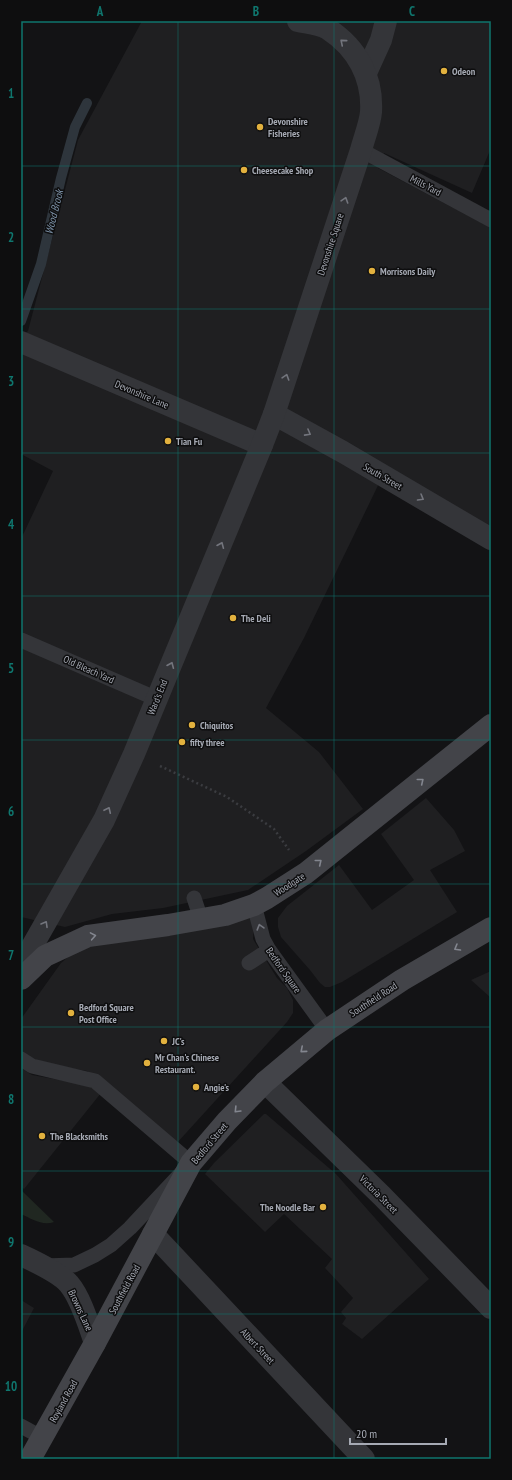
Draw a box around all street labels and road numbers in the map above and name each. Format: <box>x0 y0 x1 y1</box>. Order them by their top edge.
street label: Mills Yard <box>408 172 444 199</box>
street label: Devonshire Square <box>314 211 347 277</box>
street label: Devonshire Lane <box>113 377 171 412</box>
street label: South Street <box>361 460 405 493</box>
street label: Old Bleach Yard <box>61 652 116 686</box>
street label: Ward's End <box>144 677 170 717</box>
street label: Woodgate <box>271 870 307 899</box>
street label: Bedford Square <box>263 945 304 996</box>
street label: Southfield Road <box>347 979 400 1020</box>
street label: Bedford Street <box>188 1120 231 1167</box>
street label: Victoria Street <box>356 1172 401 1216</box>
street label: Southfield Road <box>106 1262 143 1316</box>
street label: Browns Lane <box>65 1288 96 1333</box>
street label: Albert Street <box>238 1326 278 1367</box>
street label: Royland Road <box>46 1378 80 1425</box>

